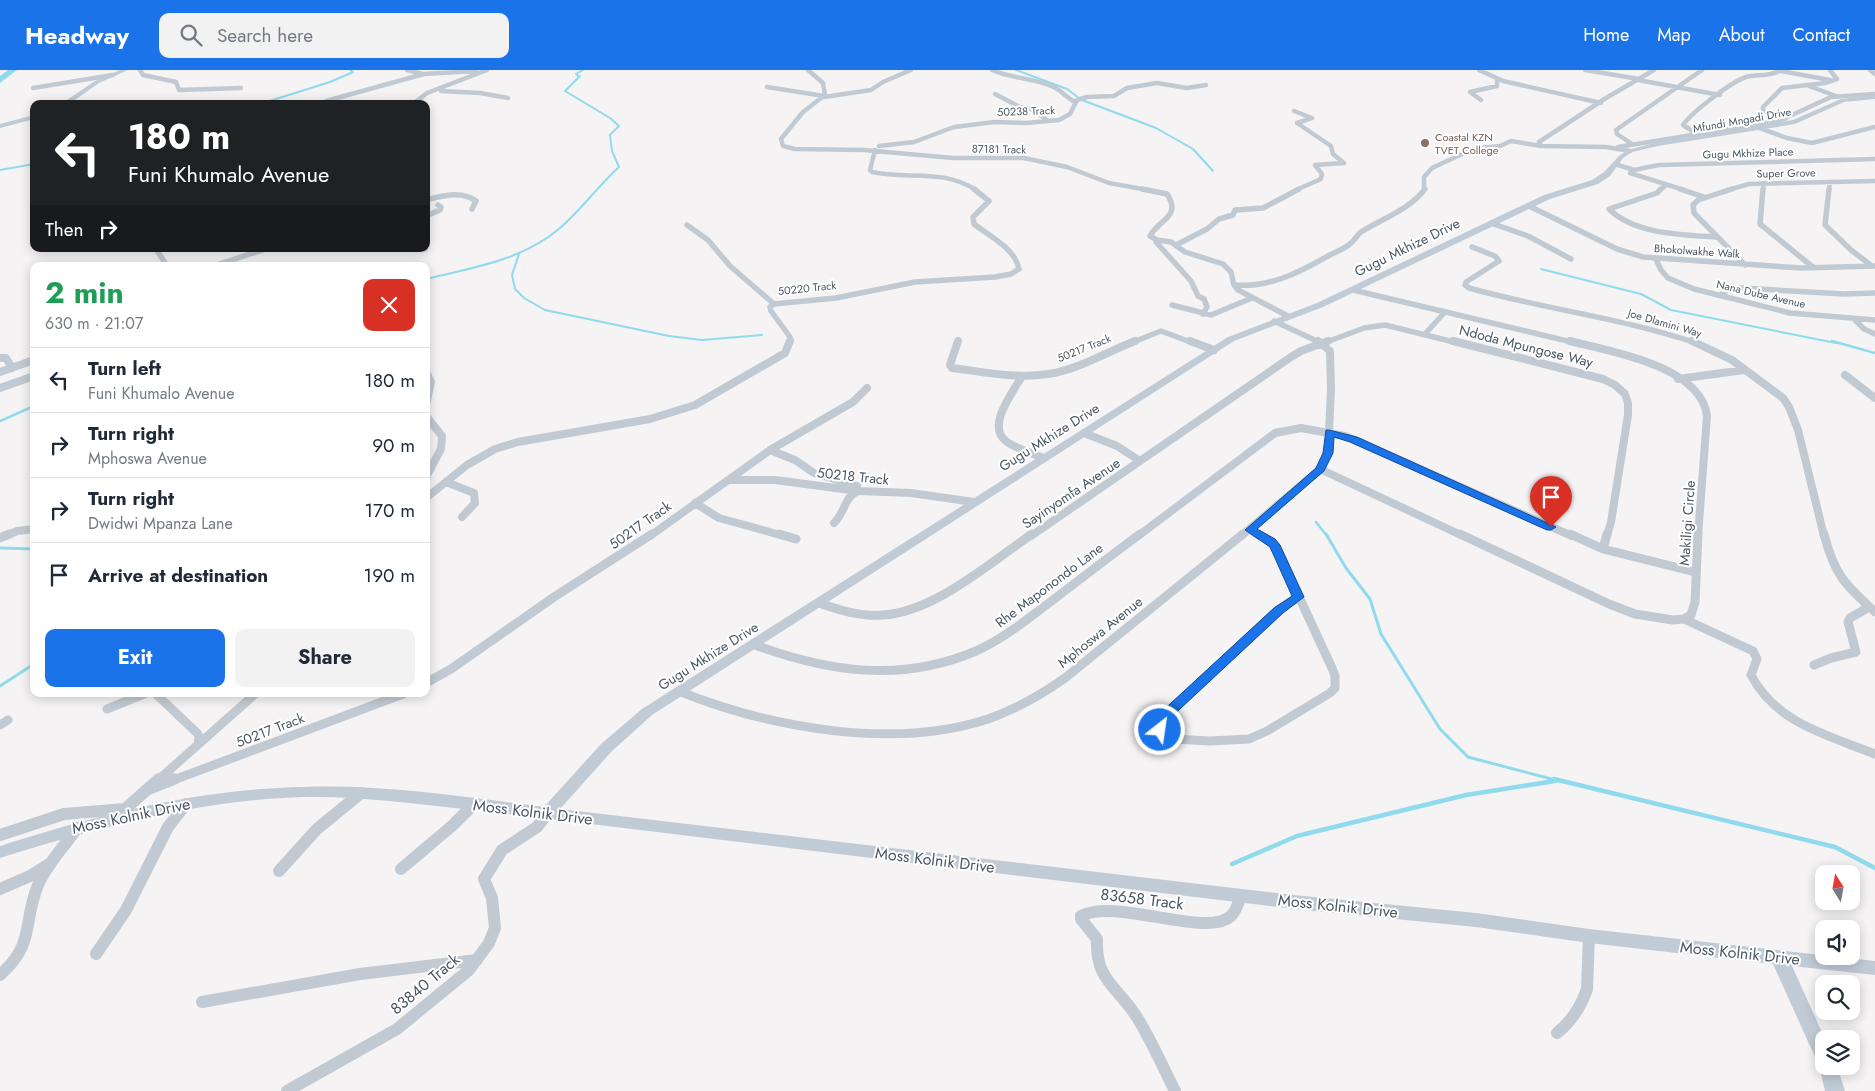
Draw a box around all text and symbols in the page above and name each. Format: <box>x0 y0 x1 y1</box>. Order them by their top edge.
search box <box>159 13 509 58</box>
text: Headway <box>25 18 129 53</box>
icon: search <box>177 21 205 49</box>
text: Search here <box>217 22 313 49</box>
text: Home <box>1583 22 1629 48</box>
text: Map <box>1657 22 1691 48</box>
text: About <box>1719 22 1764 48</box>
text: Contact <box>1792 22 1850 48</box>
street label: 50238 Track <box>997 102 1055 120</box>
street label: Mfundi Mngadi Drive <box>1692 103 1793 136</box>
text: 180 m <box>128 112 230 162</box>
icon: left <box>45 120 110 185</box>
place label: Coastal KZN TVET College <box>1435 129 1499 158</box>
marker: Coastal KZN TVET College <box>1419 137 1431 149</box>
street label: 87181 Track <box>972 141 1026 157</box>
street label: Gugu Mkhize Place <box>1702 143 1794 163</box>
text: Funi Khumalo Avenue <box>128 158 329 190</box>
street label: Super Grove <box>1756 164 1816 182</box>
street label: Gugu Mkhize Drive <box>1351 213 1463 281</box>
icon: right <box>94 215 122 243</box>
text: Then <box>45 216 84 243</box>
street label: Bhokolwakhe Walk <box>1654 240 1741 262</box>
text: 2 min <box>45 271 124 314</box>
street label: Nana Dube Avenue <box>1715 276 1807 312</box>
street label: 50220 Track <box>777 277 837 299</box>
button: close <box>363 279 415 331</box>
street label: Joe Dlamini Way <box>1624 304 1704 341</box>
text: 630 m · 21:07 <box>45 312 143 335</box>
street label: Ndoda Mpungose Way <box>1457 320 1596 373</box>
street label: 50217 Track <box>1055 330 1113 366</box>
text: Turn left <box>88 355 161 382</box>
icon: left <box>45 366 73 394</box>
text: 180 m <box>364 367 415 394</box>
text: Funi Khumalo Avenue <box>88 382 235 405</box>
street label: Gugu Mkhize Drive <box>995 398 1103 476</box>
text: Turn right <box>88 420 174 447</box>
icon: right <box>45 431 73 459</box>
text: 90 m <box>372 432 415 459</box>
text: Mphoswa Avenue <box>88 447 207 470</box>
street label: Sayinyomfa Avenue <box>1018 453 1124 533</box>
street label: 50218 Track <box>816 462 891 490</box>
pin <box>1530 476 1572 527</box>
street label: Makiligi Circle <box>1674 480 1700 566</box>
icon: arrive <box>1537 483 1565 511</box>
text: Turn right <box>88 485 174 512</box>
icon: right <box>45 496 73 524</box>
street label: 50217 Track <box>605 496 676 554</box>
text: 170 m <box>365 497 415 524</box>
text: Dwidwi Mpanza Lane <box>88 512 233 535</box>
street label: Rhe Maponondo Lane <box>991 538 1107 632</box>
icon: arrive <box>45 561 73 589</box>
text: Arrive at destination <box>88 562 268 589</box>
text: 190 m <box>364 562 415 589</box>
street label: Mphoswa Avenue <box>1053 592 1147 672</box>
street label: Gugu Mkhize Drive <box>654 617 762 695</box>
button: Exit <box>45 629 225 687</box>
button: Share <box>235 629 415 687</box>
position arrow <box>1133 703 1185 755</box>
street label: 50217 Track <box>233 707 308 752</box>
street label: Moss Kolnik Drive <box>70 792 192 840</box>
street label: Moss Kolnik Drive <box>472 793 594 831</box>
street label: Moss Kolnik Drive <box>874 841 996 879</box>
north arrow <box>1815 865 1860 910</box>
map controls <box>1815 865 1860 1075</box>
street label: 83658 Track <box>1099 883 1186 916</box>
street label: Moss Kolnik Drive <box>1277 888 1399 924</box>
button: sound <box>1815 920 1860 965</box>
street label: Moss Kolnik Drive <box>1679 935 1801 971</box>
street label: 83840 Track <box>385 948 465 1020</box>
button: search <box>1815 975 1860 1020</box>
button: layers <box>1815 1030 1860 1075</box>

